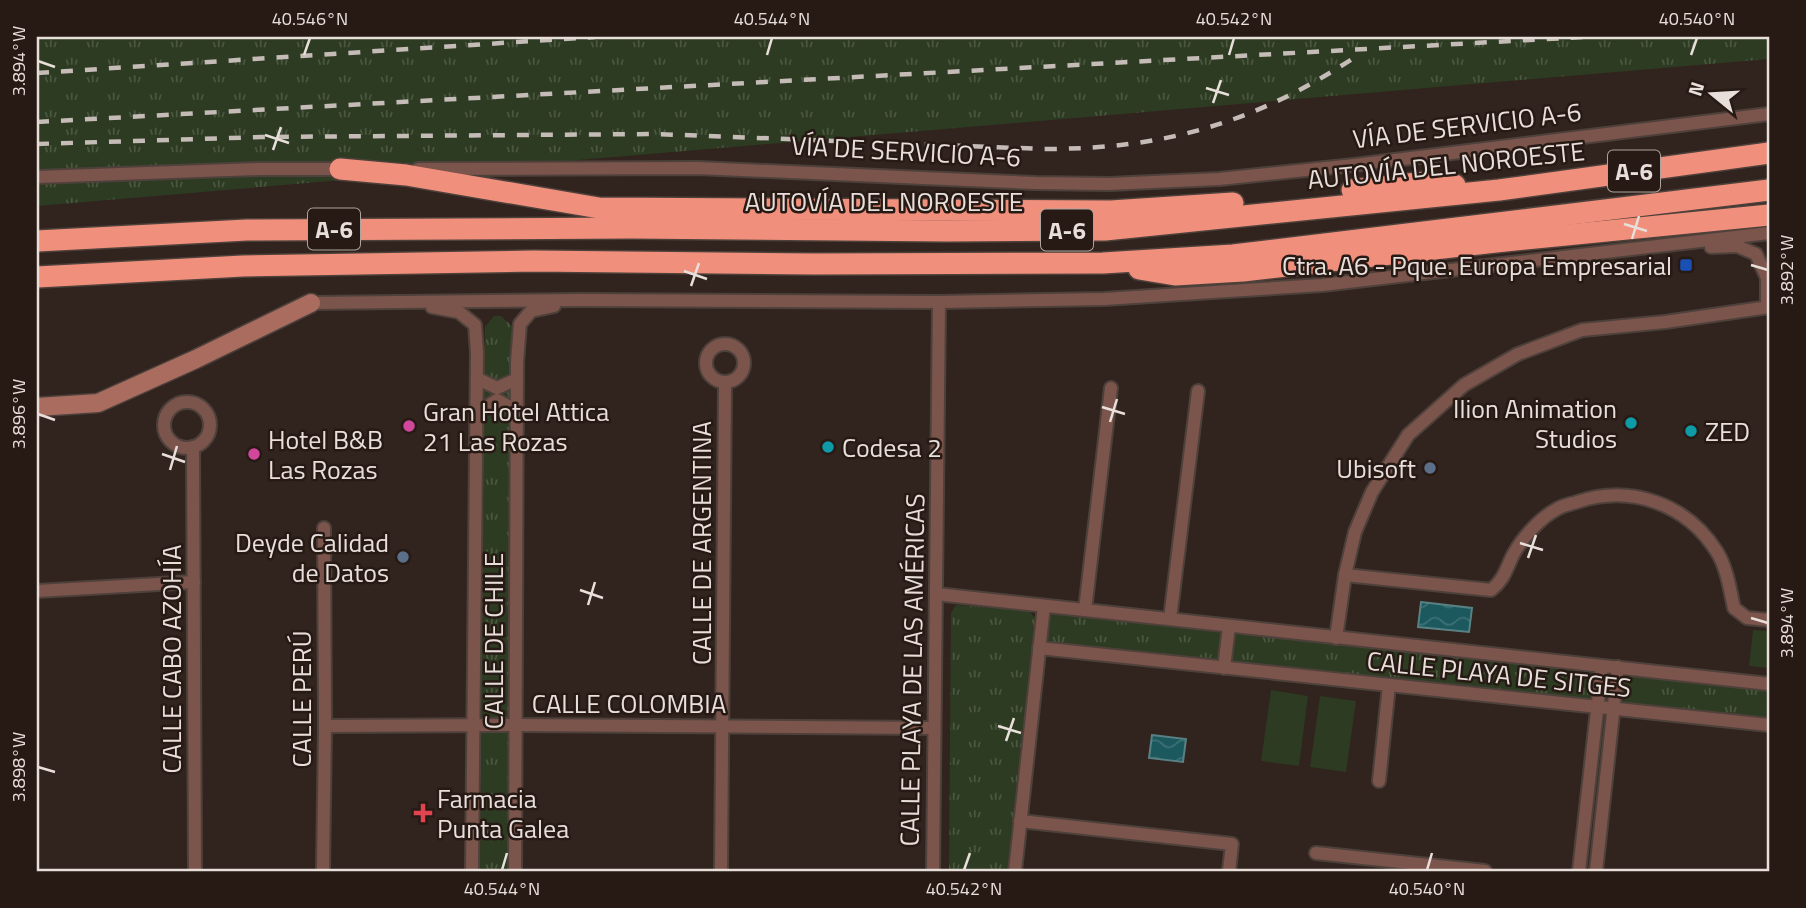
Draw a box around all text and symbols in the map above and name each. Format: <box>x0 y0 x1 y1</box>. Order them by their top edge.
text: 40.546°N <box>272 5 348 32</box>
text: 40.544°N <box>734 5 810 32</box>
text: 40.542°N <box>1196 5 1272 32</box>
text: 40.540°N <box>1659 5 1735 32</box>
text: 3.894°W <box>5 26 32 96</box>
north arrow <box>1676 60 1746 130</box>
text: N <box>1680 78 1711 99</box>
street label: VÍA DE SERVICIO A-6 <box>1350 92 1584 158</box>
street label: VÍA DE SERVICIO A-6 <box>790 126 1022 176</box>
street label: AUTOVÍA DEL NOROESTE <box>1305 131 1587 199</box>
road number: A-6 <box>1608 150 1660 191</box>
street label: AUTOVÍA DEL NOROESTE <box>745 182 1023 221</box>
road number: A-6 <box>308 209 360 250</box>
road number: A-6 <box>1041 210 1093 250</box>
text: 3.892°W <box>1773 235 1800 305</box>
place label: Ctra. A6 - Pque. Europa Empresarial <box>1282 246 1672 285</box>
marker: Ctra. A6 - Pque. Europa Empresarial <box>1678 257 1694 273</box>
text: 3.896°W <box>5 379 32 449</box>
place label: Ilion Animation Studios <box>1453 389 1617 458</box>
place label: Gran Hotel Attica 21 Las Rozas <box>423 392 609 461</box>
place label: ZED <box>1705 412 1750 451</box>
marker: Ilion Animation Studios <box>1623 415 1639 431</box>
marker: Gran Hotel Attica 21 Las Rozas <box>401 418 417 434</box>
place label: Hotel B&B Las Rozas <box>268 420 383 489</box>
street label: CALLE DE ARGENTINA <box>682 421 721 665</box>
marker: ZED <box>1683 423 1699 439</box>
place label: Codesa 2 <box>842 428 942 467</box>
marker: Codesa 2 <box>820 439 836 455</box>
marker: Hotel B&B Las Rozas <box>246 446 262 462</box>
place label: Ubisoft <box>1336 449 1416 488</box>
marker: Ubisoft <box>1422 460 1438 476</box>
street label: CALLE PLAYA DE LAS AMÉRICAS <box>889 493 935 847</box>
place label: Deyde Calidad de Datos <box>235 523 389 592</box>
street label: CALLE CABO AZOHÍA <box>152 544 191 774</box>
marker: Deyde Calidad de Datos <box>395 549 411 565</box>
street label: CALLE DE CHILE <box>474 553 513 729</box>
text: 3.894°W <box>1773 588 1800 658</box>
street label: CALLE PERÚ <box>282 630 321 768</box>
street label: CALLE PLAYA DE SITGES <box>1365 641 1633 707</box>
street label: CALLE COLOMBIA <box>532 684 726 723</box>
text: 3.898°W <box>5 732 32 802</box>
place label: Farmacia Punta Galea <box>437 779 569 848</box>
marker: Farmacia Punta Galea <box>415 805 431 821</box>
text: 40.544°N <box>464 875 540 902</box>
text: 40.542°N <box>926 875 1002 902</box>
text: 40.540°N <box>1389 875 1465 902</box>

